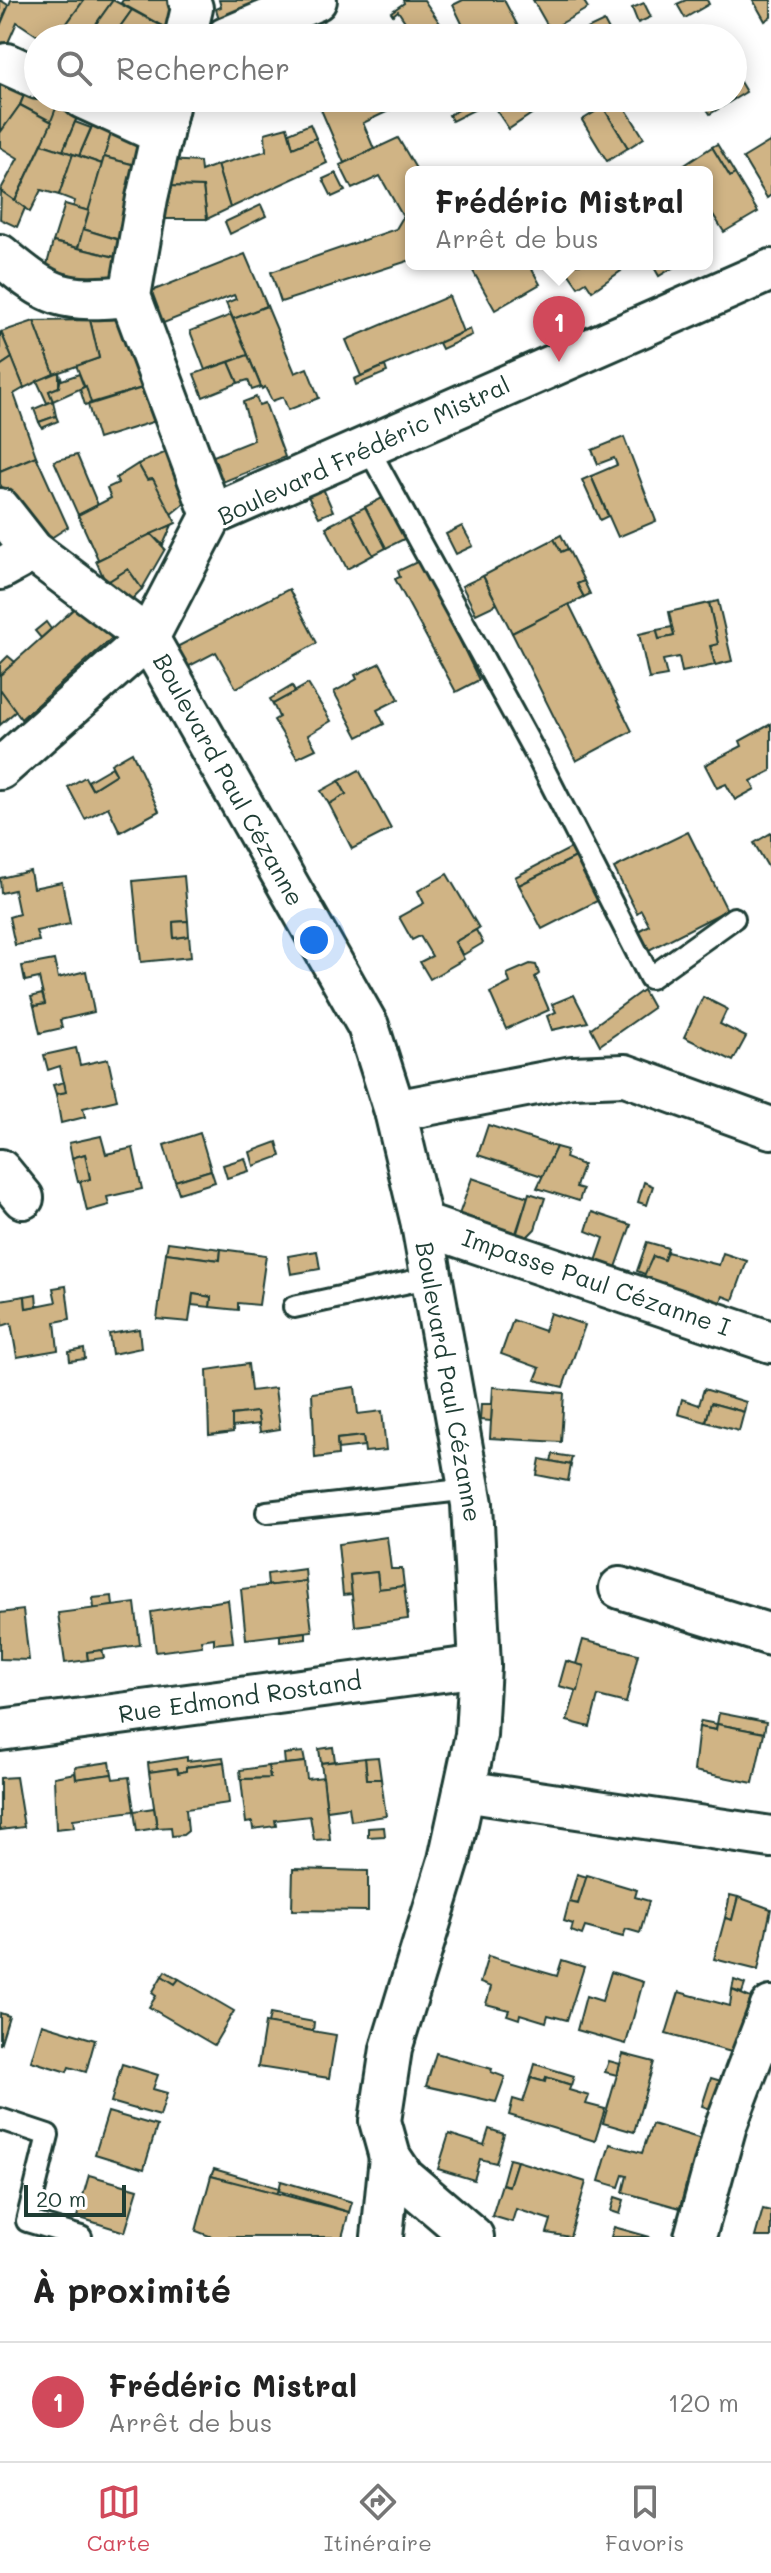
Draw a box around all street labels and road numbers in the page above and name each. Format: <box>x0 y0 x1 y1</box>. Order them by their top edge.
street label: Boulevard Frédéric Mistral <box>212 368 514 531</box>
street label: Boulevard Paul Cézanne <box>147 648 312 911</box>
street label: Impasse Paul Cézanne I <box>458 1221 735 1342</box>
street label: Boulevard Paul Cézanne <box>410 1239 489 1524</box>
street label: Rue Edmond Rostand <box>116 1664 363 1729</box>

